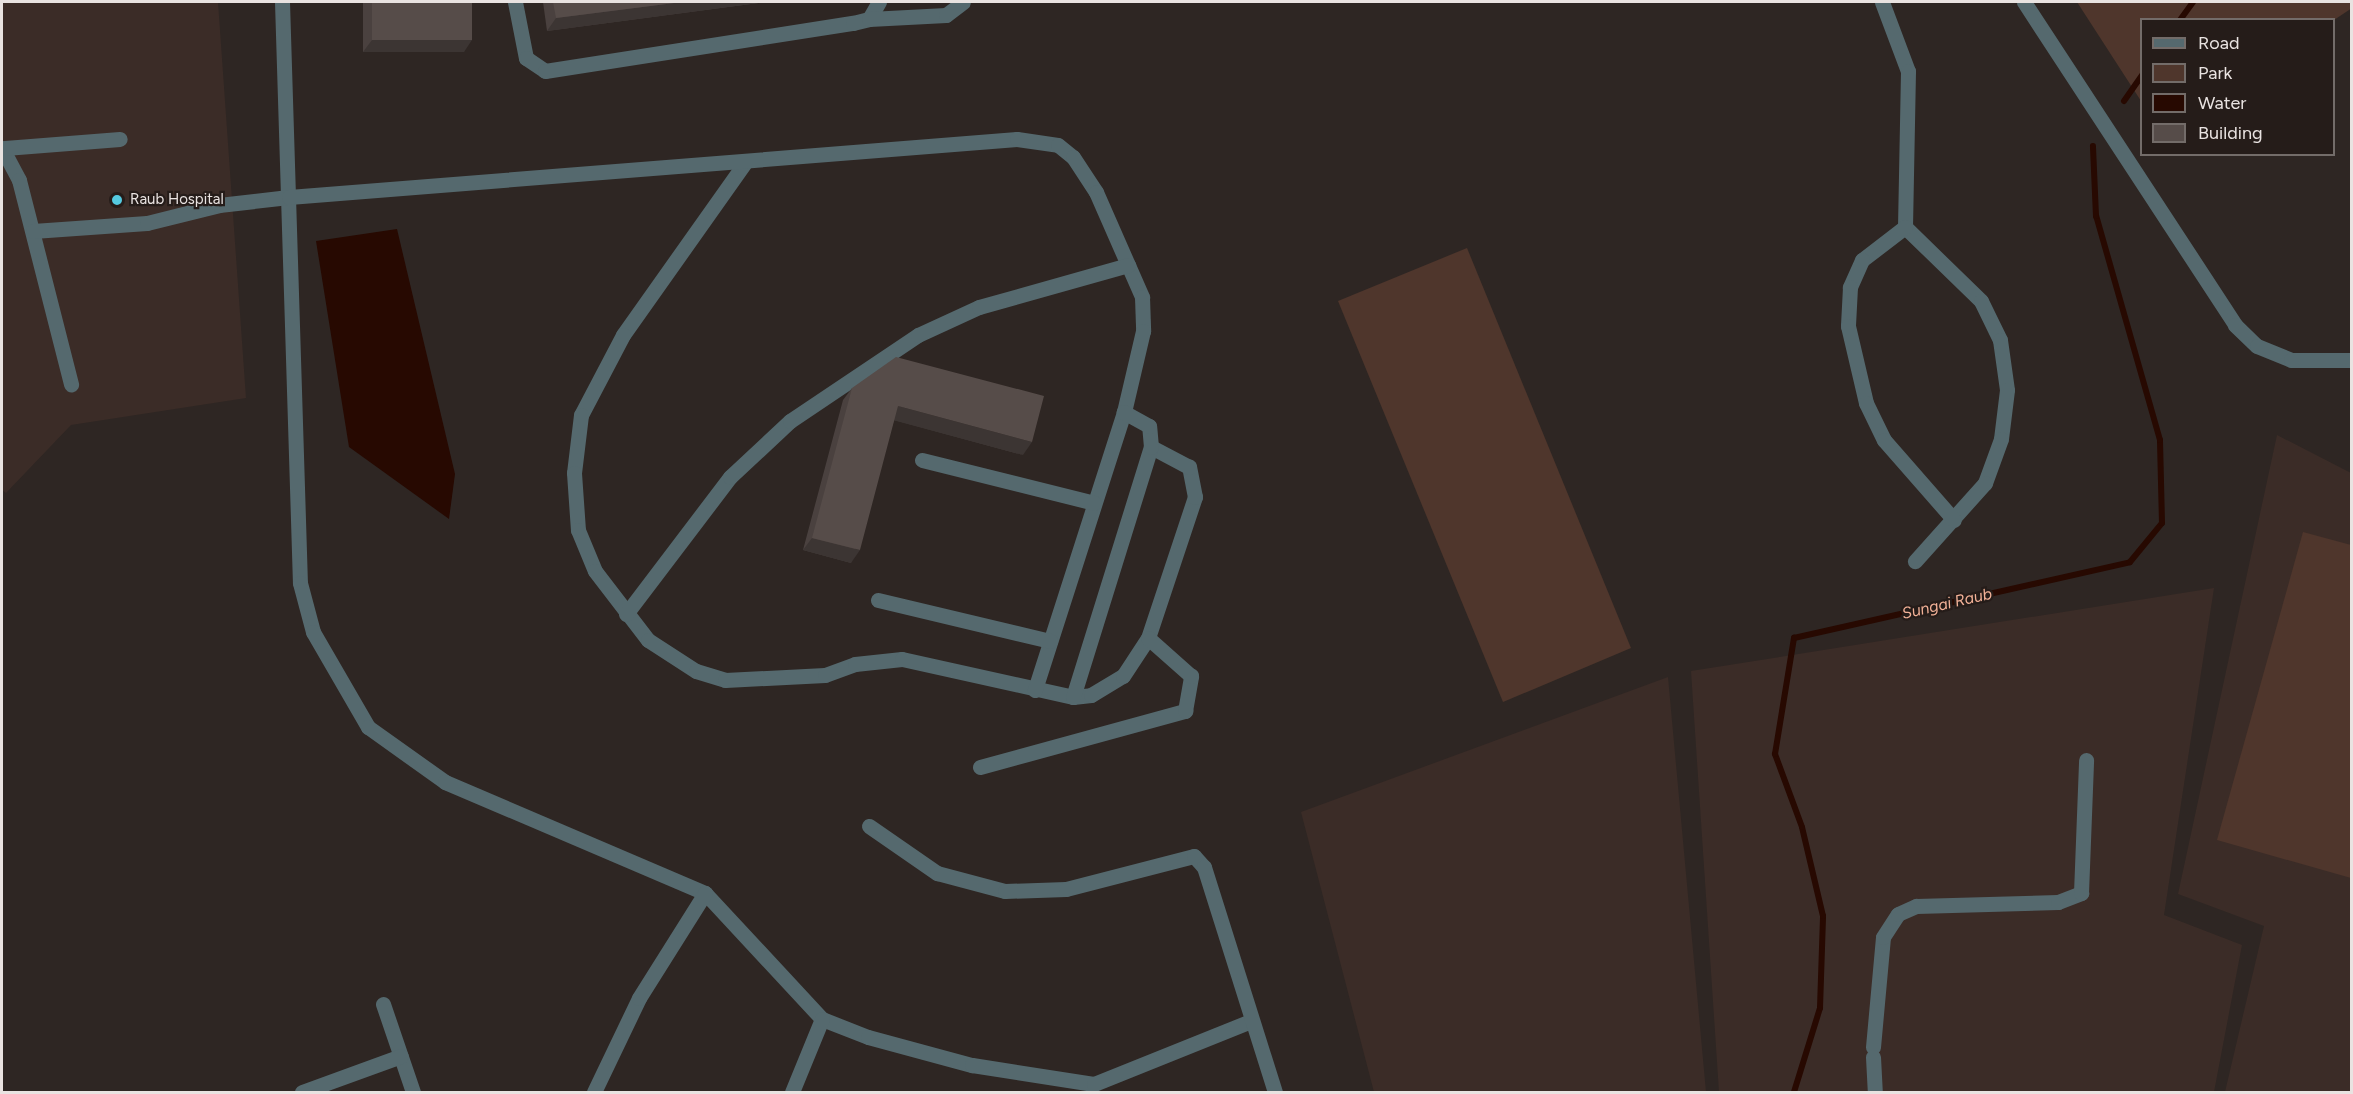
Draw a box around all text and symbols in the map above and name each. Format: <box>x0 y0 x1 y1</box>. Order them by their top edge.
legend <box>2140 18 2335 156</box>
text: Road <box>2198 32 2239 54</box>
text: Park <box>2198 62 2232 84</box>
text: Water <box>2198 92 2246 114</box>
text: Building <box>2198 122 2263 144</box>
marker: Raub Hospital <box>108 191 126 209</box>
place label: Raub Hospital <box>130 191 224 209</box>
water label: Sungai Raub <box>1900 584 1994 624</box>

